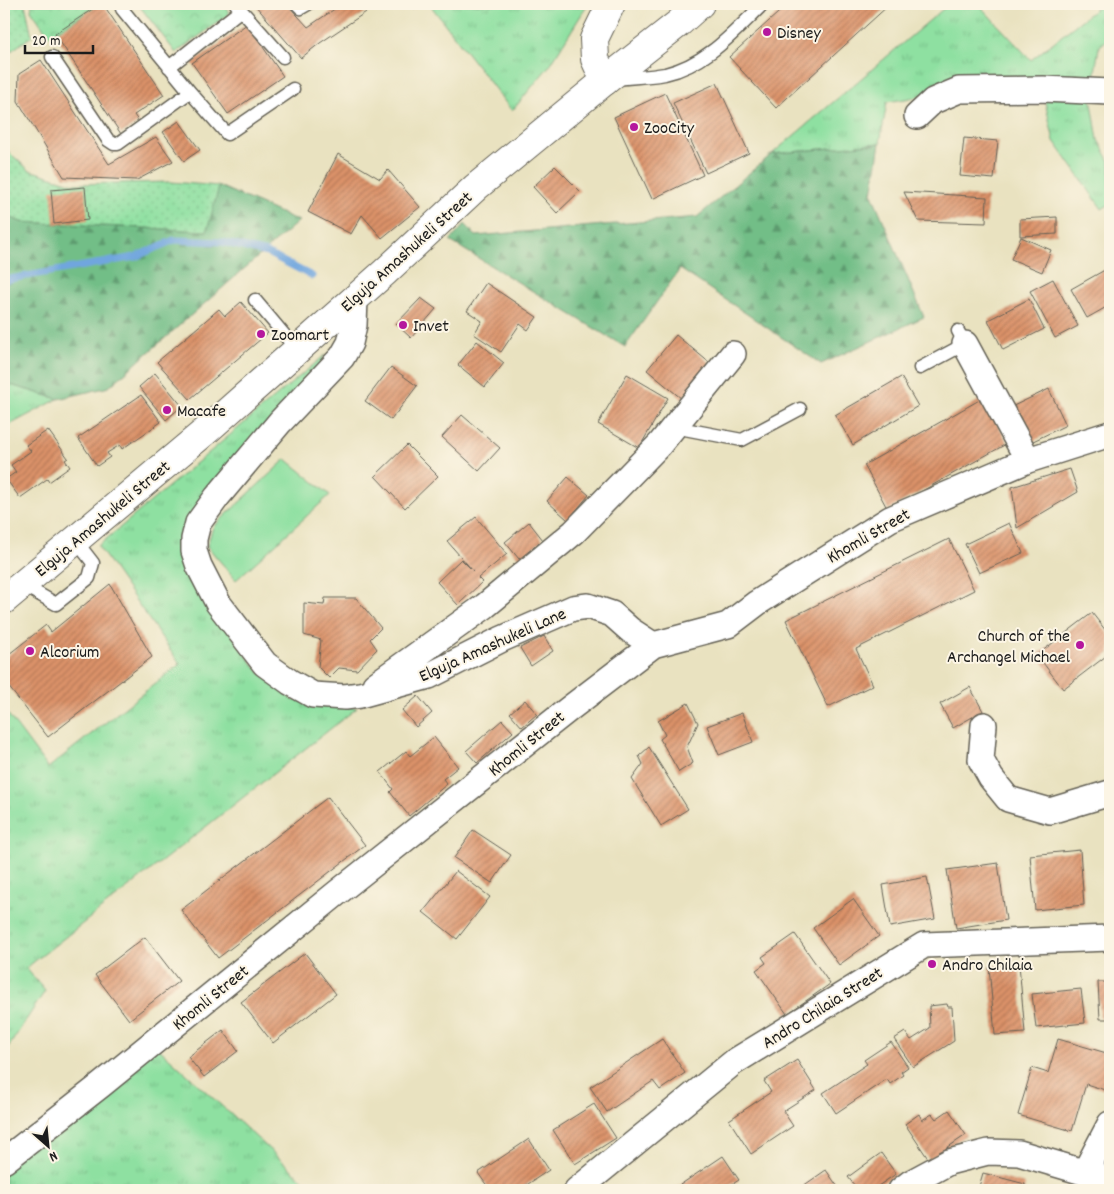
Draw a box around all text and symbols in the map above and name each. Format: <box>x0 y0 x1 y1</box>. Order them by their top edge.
scale bar <box>25 22 92 54</box>
place label: Disney <box>777 22 821 47</box>
marker: Disney <box>761 26 773 38</box>
text: 20 m <box>32 31 60 53</box>
place label: ZooCity <box>644 117 695 142</box>
marker: ZooCity <box>628 121 640 133</box>
street label: Elguja Amashukeli Street <box>336 186 480 319</box>
place label: Invet <box>413 315 449 340</box>
marker: Invet <box>397 319 409 331</box>
place label: Zoomart <box>271 324 329 349</box>
marker: Zoomart <box>255 328 267 340</box>
place label: Macafe <box>177 400 226 425</box>
marker: Macafe <box>161 404 173 416</box>
street label: Elguja Amashukeli Street <box>30 455 177 584</box>
street label: Khomli Street <box>823 503 916 571</box>
street label: Elguja Amashukeli Lane <box>415 603 571 690</box>
place label: Church of the Archangel Michael <box>947 625 1071 671</box>
marker: Church of the Archangel Michael <box>1074 639 1086 651</box>
place label: Alcorium <box>40 641 99 666</box>
marker: Alcorium <box>24 645 36 657</box>
street label: Khomli Street <box>484 706 572 784</box>
place label: Andro Chilaia <box>942 954 1033 979</box>
marker: Andro Chilaia <box>926 958 938 970</box>
street label: Khomli Street <box>168 960 256 1038</box>
street label: Andro Chilaia Street <box>758 962 889 1056</box>
north arrow <box>22 1122 72 1172</box>
text: N <box>45 1145 61 1166</box>

